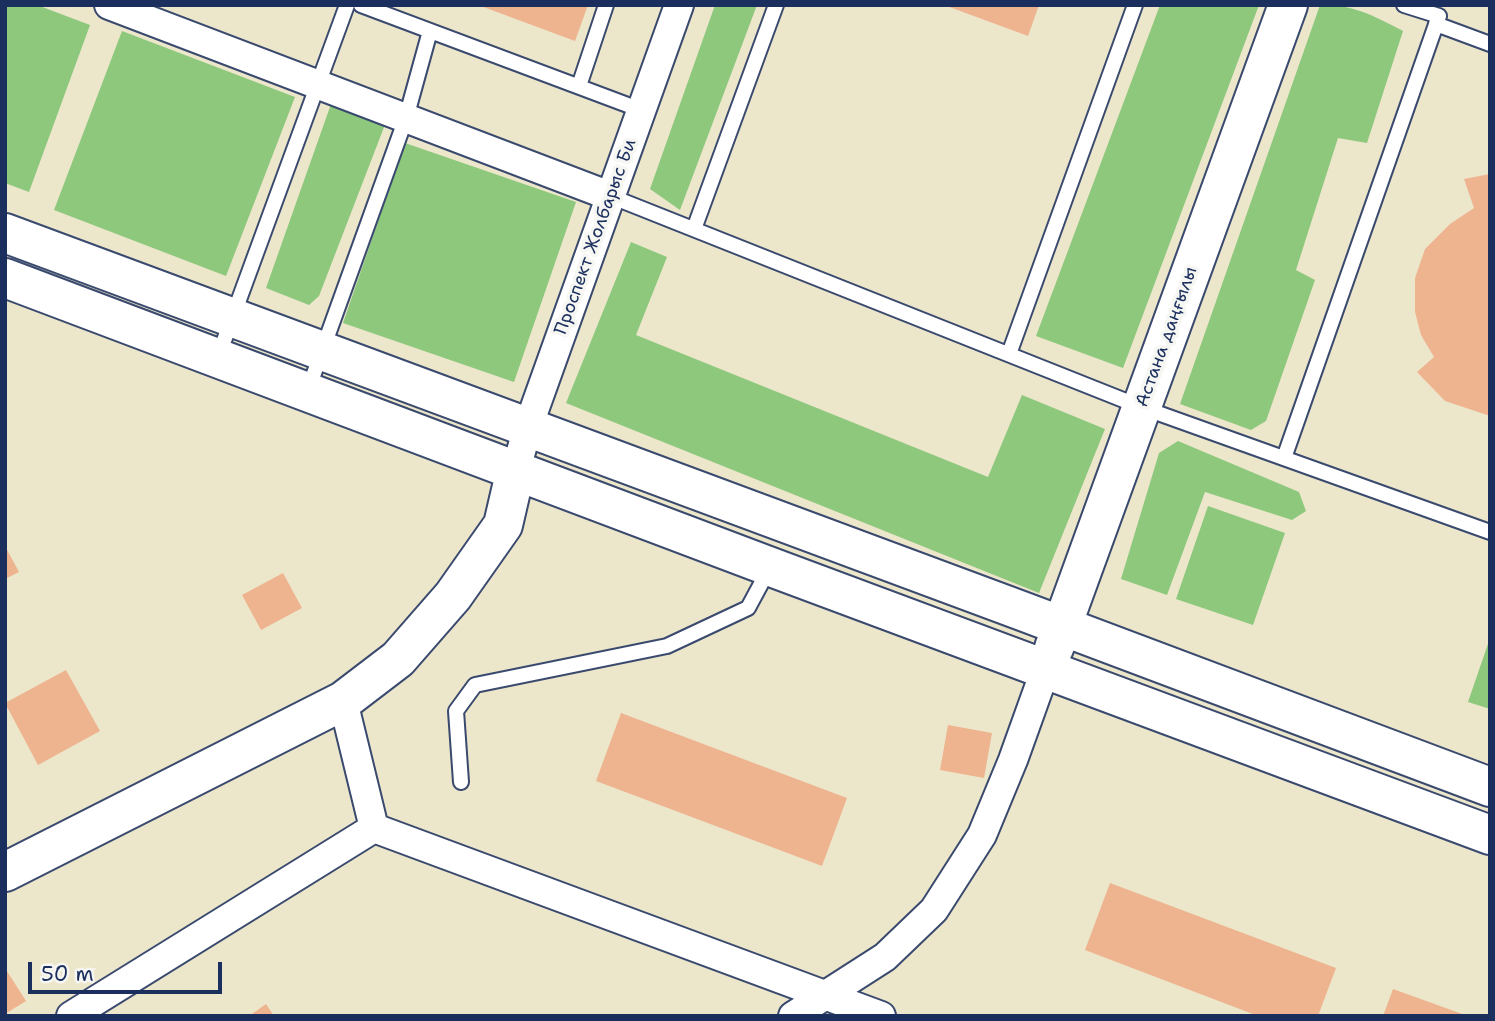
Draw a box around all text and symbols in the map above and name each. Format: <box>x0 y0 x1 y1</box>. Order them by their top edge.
street label: Проспект Жолбарыс Би <box>551 136 641 338</box>
street label: Астана даңғылы <box>1132 264 1202 410</box>
scale bar <box>32 948 226 992</box>
text: 50 m <box>41 960 94 988</box>

